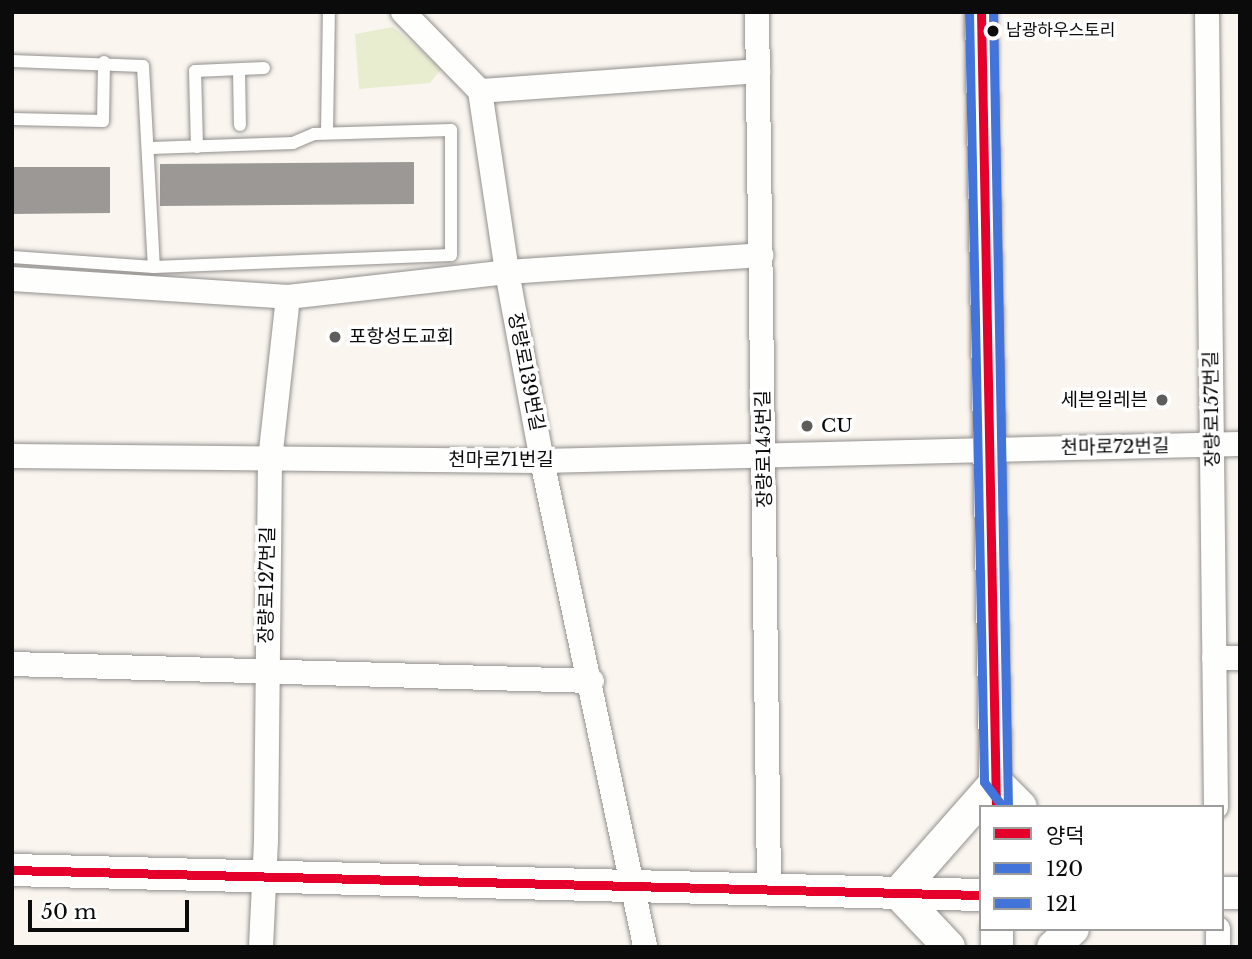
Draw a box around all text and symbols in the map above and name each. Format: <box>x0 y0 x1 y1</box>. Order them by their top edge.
place label: 남광하우스토리 <box>1006 21 1115 41</box>
marker: 남광하우스토리 <box>986 24 1000 38</box>
street label: 장량로139번길 <box>503 311 549 433</box>
place label: 포항성도교회 <box>349 326 454 348</box>
marker: 포항성도교회 <box>327 329 343 345</box>
street label: 장량로157번길 <box>1200 351 1224 467</box>
place label: 세븐일레븐 <box>1061 389 1148 411</box>
street label: 장량로145번길 <box>752 390 776 508</box>
marker: 세븐일레븐 <box>1154 392 1170 408</box>
place label: CU <box>821 415 853 437</box>
marker: CU <box>799 418 815 434</box>
street label: 천마로72번길 <box>1060 435 1170 459</box>
street label: 천마로71번길 <box>448 449 554 471</box>
street label: 장량로127번길 <box>255 526 279 644</box>
legend <box>979 805 1224 931</box>
text: 양덕 <box>1046 823 1085 849</box>
text: 120 <box>1046 856 1083 882</box>
scale bar <box>32 886 192 930</box>
text: 121 <box>1046 891 1078 917</box>
text: 50 m <box>41 899 96 925</box>

